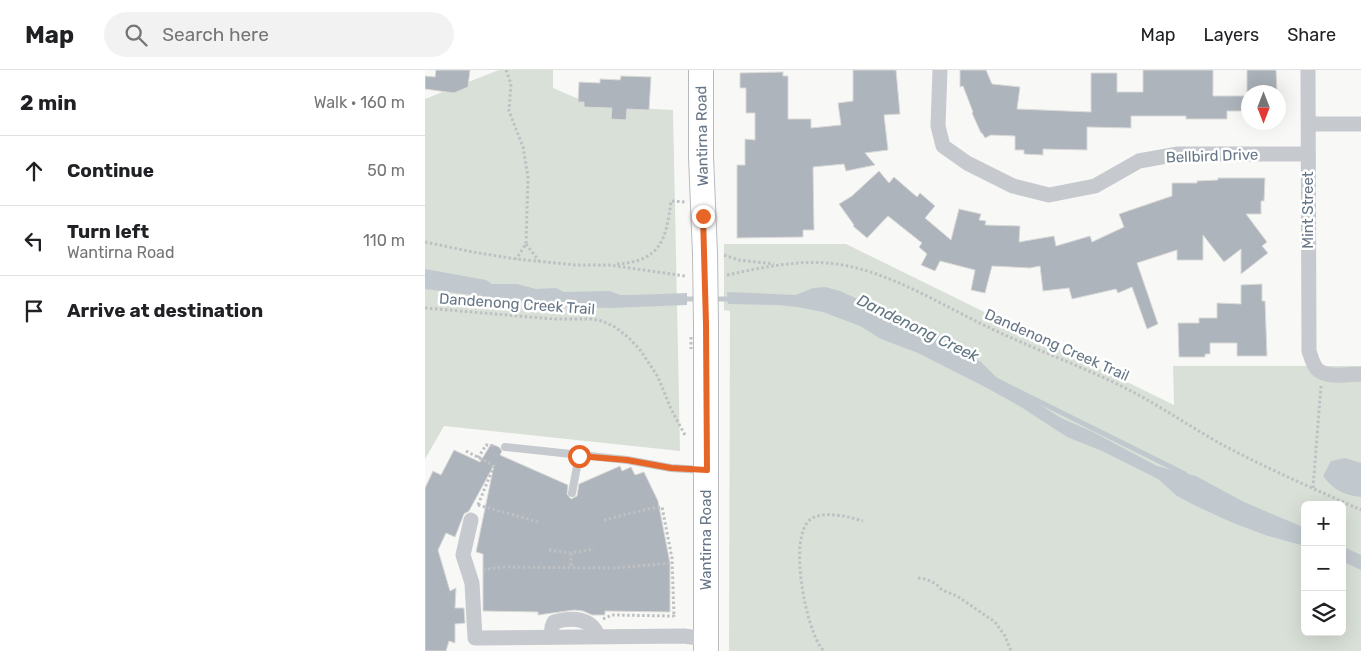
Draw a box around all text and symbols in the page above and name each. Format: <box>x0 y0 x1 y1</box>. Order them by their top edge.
search box <box>104 12 454 57</box>
text: Map <box>25 21 74 49</box>
icon: search <box>122 21 150 49</box>
text: Search here <box>162 23 269 46</box>
text: Map <box>1141 24 1176 46</box>
text: Layers <box>1204 24 1259 46</box>
text: Share <box>1287 24 1336 46</box>
street label: Wantirna Road <box>692 85 712 187</box>
north arrow <box>1241 85 1286 130</box>
text: 2 min <box>20 90 77 115</box>
text: Walk · 160 m <box>314 93 405 112</box>
street label: Bellbird Drive <box>1165 145 1259 167</box>
icon: ahead <box>20 157 48 185</box>
text: Continue <box>67 159 154 182</box>
text: 50 m <box>367 161 405 180</box>
street label: Mint Street <box>1299 171 1317 249</box>
route end <box>692 205 715 228</box>
text: Turn left <box>67 220 149 243</box>
icon: left <box>20 227 48 255</box>
text: 110 m <box>363 231 405 250</box>
text: Wantirna Road <box>67 243 174 262</box>
street label: Dandenong Creek Trail <box>438 290 596 318</box>
water label: Dandenong Creek <box>854 290 983 366</box>
icon: arrive <box>20 297 48 325</box>
text: Arrive at destination <box>67 299 263 322</box>
street label: Dandenong Creek Trail <box>982 305 1132 385</box>
route start <box>568 445 591 468</box>
street label: Wantirna Road <box>697 490 715 590</box>
map controls <box>1301 501 1346 636</box>
button: + <box>1301 501 1346 546</box>
button: − <box>1301 546 1346 591</box>
button: layers <box>1301 591 1346 636</box>

